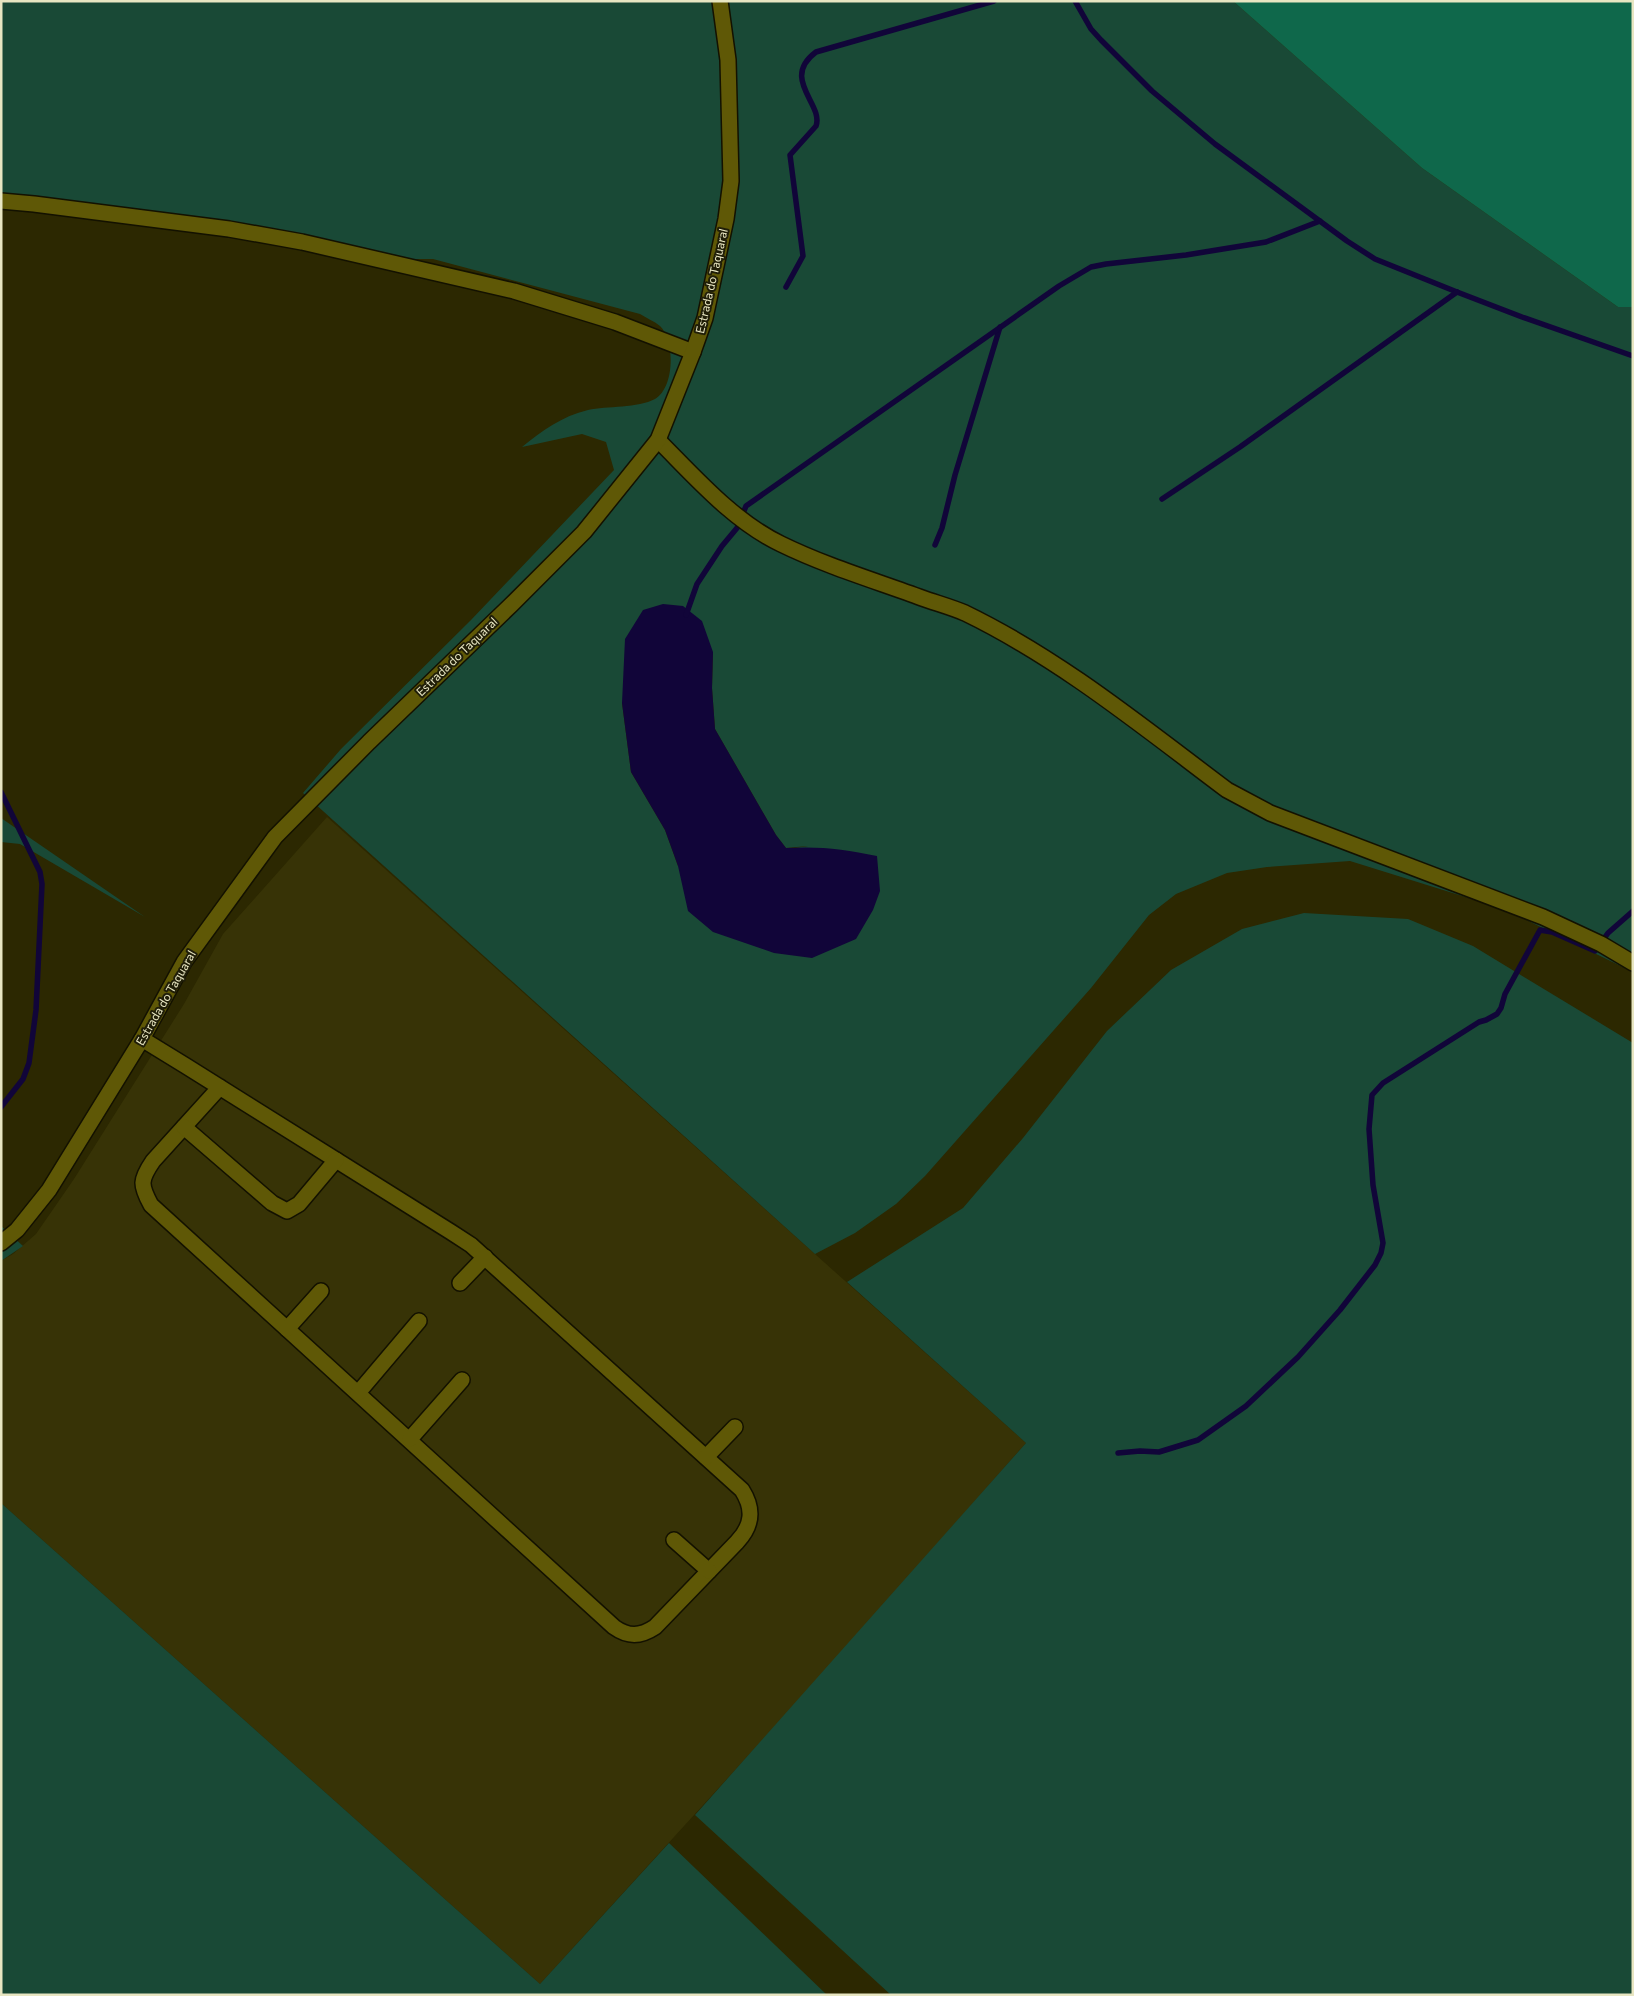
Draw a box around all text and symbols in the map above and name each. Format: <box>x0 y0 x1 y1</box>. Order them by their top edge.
street label: Estrada do Taquaral <box>692 227 730 335</box>
street label: Estrada do Taquaral <box>413 614 500 699</box>
street label: Estrada do Taquaral <box>132 948 198 1047</box>

